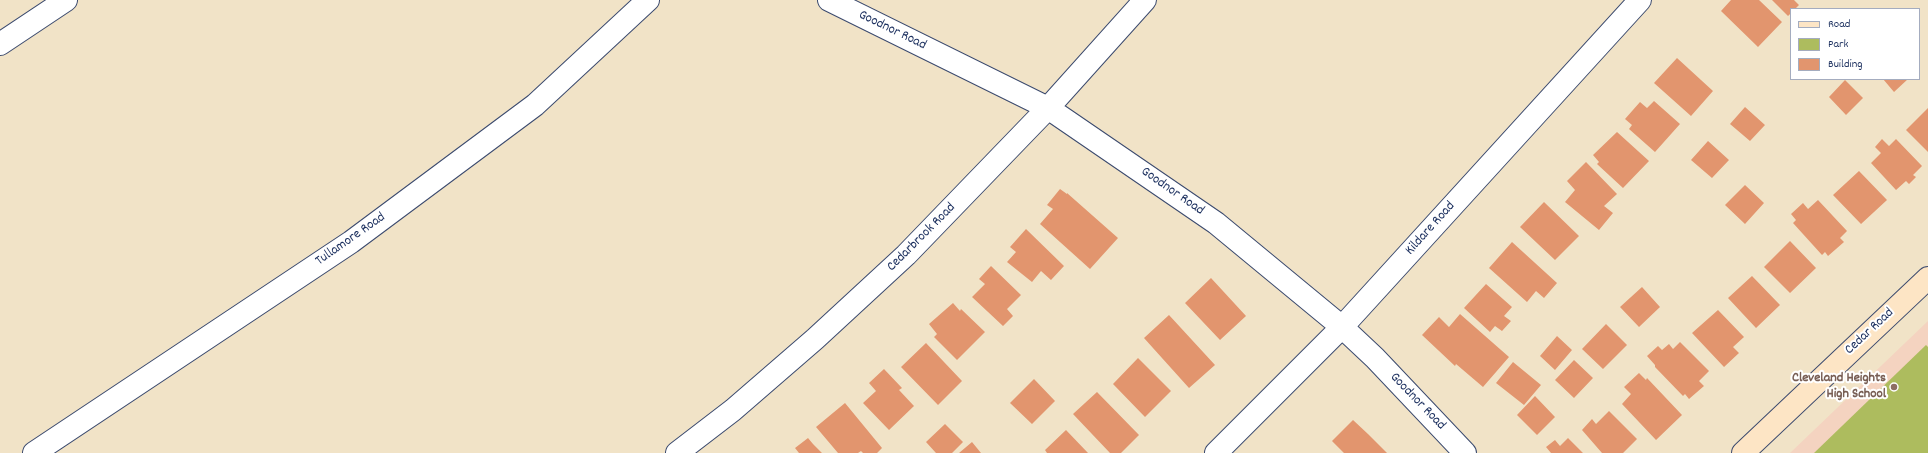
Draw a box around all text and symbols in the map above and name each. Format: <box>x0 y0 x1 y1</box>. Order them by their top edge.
street label: Goodnor Road <box>855 7 929 55</box>
legend <box>1790 8 1920 80</box>
text: Road <box>1828 16 1850 33</box>
text: Park <box>1828 36 1848 53</box>
text: Building <box>1828 56 1863 73</box>
street label: Goodnor Road <box>1137 164 1207 220</box>
street label: Kildare Road <box>1403 199 1459 259</box>
street label: Cedarbrook Road <box>884 200 960 276</box>
street label: Tullamore Road <box>313 210 389 270</box>
street label: Cedar Road <box>1842 305 1898 359</box>
street label: Goodnor Road <box>1385 370 1449 434</box>
place label: Cleveland Heights High School <box>1792 371 1886 404</box>
marker: Cleveland Heights High School <box>1889 382 1899 392</box>

